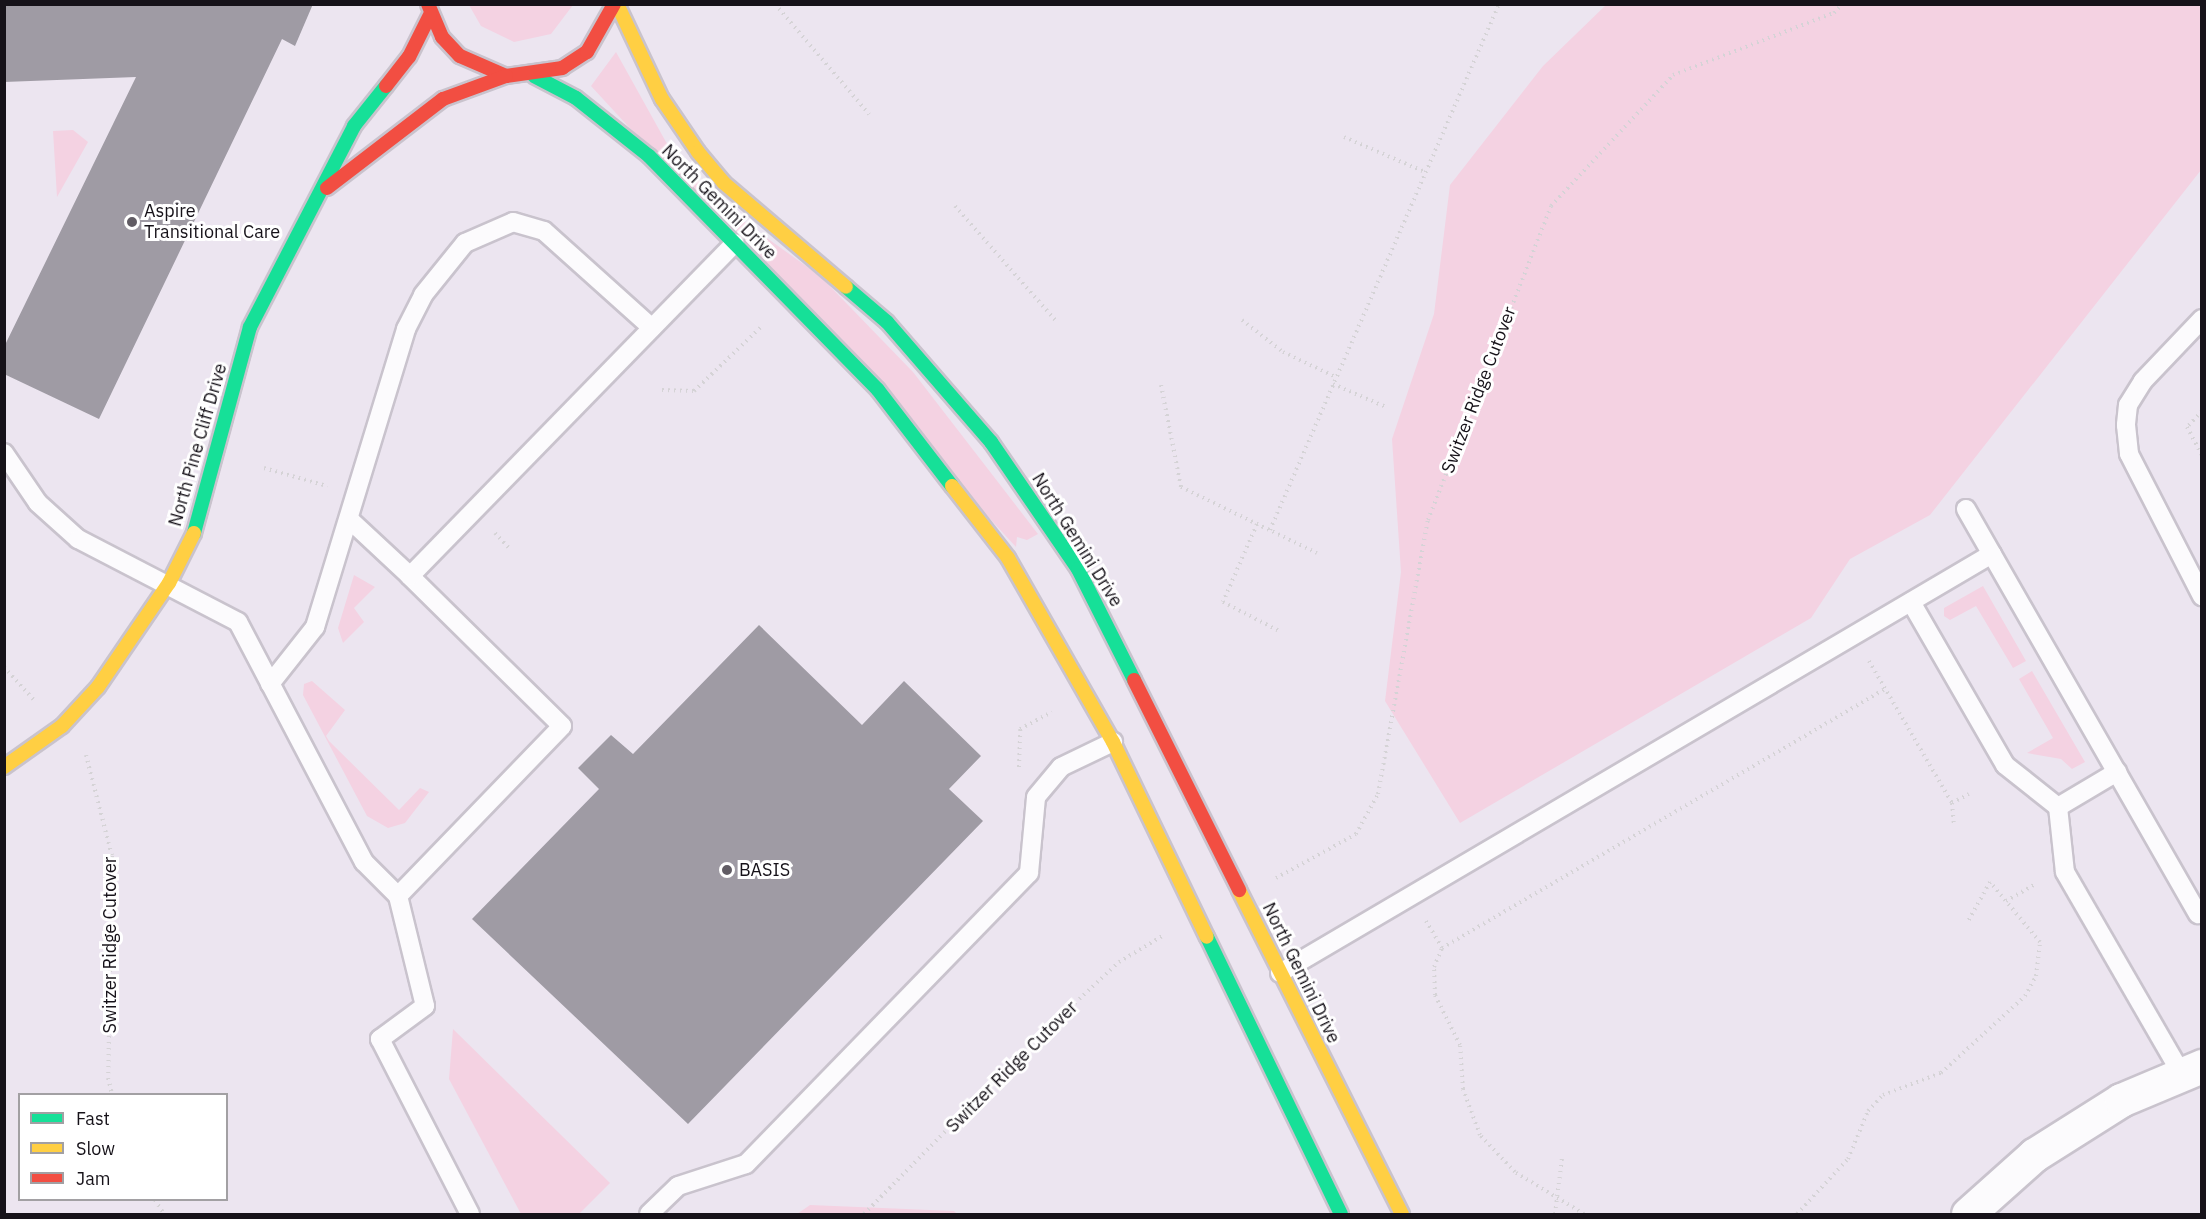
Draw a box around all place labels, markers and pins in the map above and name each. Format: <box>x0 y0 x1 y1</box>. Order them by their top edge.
place label: Aspire Transitional Care <box>144 201 280 244</box>
marker: Aspire Transitional Care <box>125 215 139 229</box>
place label: BASIS <box>739 859 790 881</box>
marker: BASIS <box>720 863 734 877</box>

